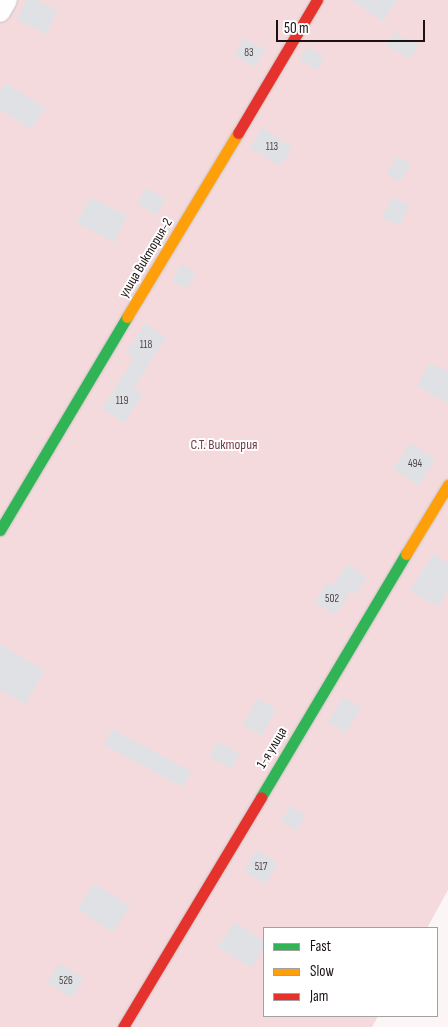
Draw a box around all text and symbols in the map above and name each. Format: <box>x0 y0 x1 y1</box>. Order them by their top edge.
scale bar <box>278 10 427 42</box>
text: 50 m <box>284 19 309 38</box>
house number: 83 <box>244 46 254 60</box>
house number: 113 <box>266 140 278 154</box>
street label: улица Виктория-2 <box>116 215 176 301</box>
house number: 118 <box>140 338 152 352</box>
house number: 119 <box>116 394 128 408</box>
park label: С.Т. Виктория <box>191 437 257 453</box>
house number: 494 <box>408 457 422 471</box>
house number: 502 <box>325 592 339 606</box>
street label: 1-я улица <box>253 724 291 772</box>
house number: 517 <box>255 860 267 874</box>
legend <box>263 927 438 1017</box>
text: Fast <box>310 937 331 956</box>
text: Slow <box>310 962 334 981</box>
house number: 526 <box>59 974 73 988</box>
text: Jam <box>310 987 328 1006</box>

